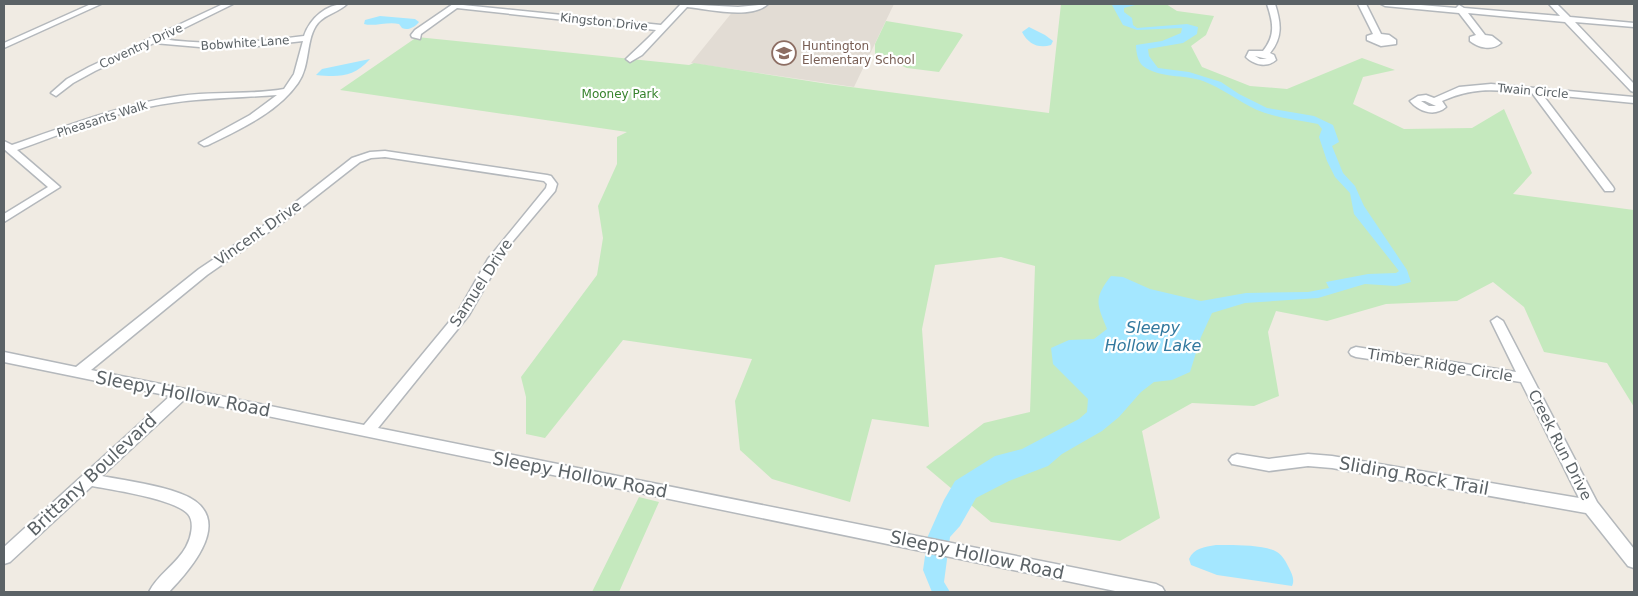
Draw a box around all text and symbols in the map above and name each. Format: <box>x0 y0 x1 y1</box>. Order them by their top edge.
street label: Kingston Drive <box>559 10 649 34</box>
street label: Coventry Drive <box>97 21 185 71</box>
street label: Bobwhite Lane <box>200 33 290 53</box>
place label: Huntington Elementary School <box>802 39 915 67</box>
school or university icon: Huntington Elementary School <box>771 40 797 66</box>
street label: Twain Circle <box>1496 81 1569 101</box>
park label: Mooney Park <box>582 87 658 101</box>
street label: Pheasants Walk <box>55 98 149 140</box>
street label: Vincent Drive <box>211 197 305 269</box>
street label: Samuel Drive <box>446 236 516 330</box>
water label: Sleepy Hollow Lake <box>1105 318 1201 355</box>
street label: Timber Ridge Circle <box>1365 344 1514 385</box>
street label: Sleepy Hollow Road <box>94 366 272 421</box>
street label: Creek Run Drive <box>1524 387 1596 503</box>
street label: Brittany Boulevard <box>23 409 161 540</box>
street label: Sleepy Hollow Road <box>491 447 669 502</box>
street label: Sliding Rock Trail <box>1337 452 1491 499</box>
street label: Sleepy Hollow Road <box>888 526 1066 583</box>

